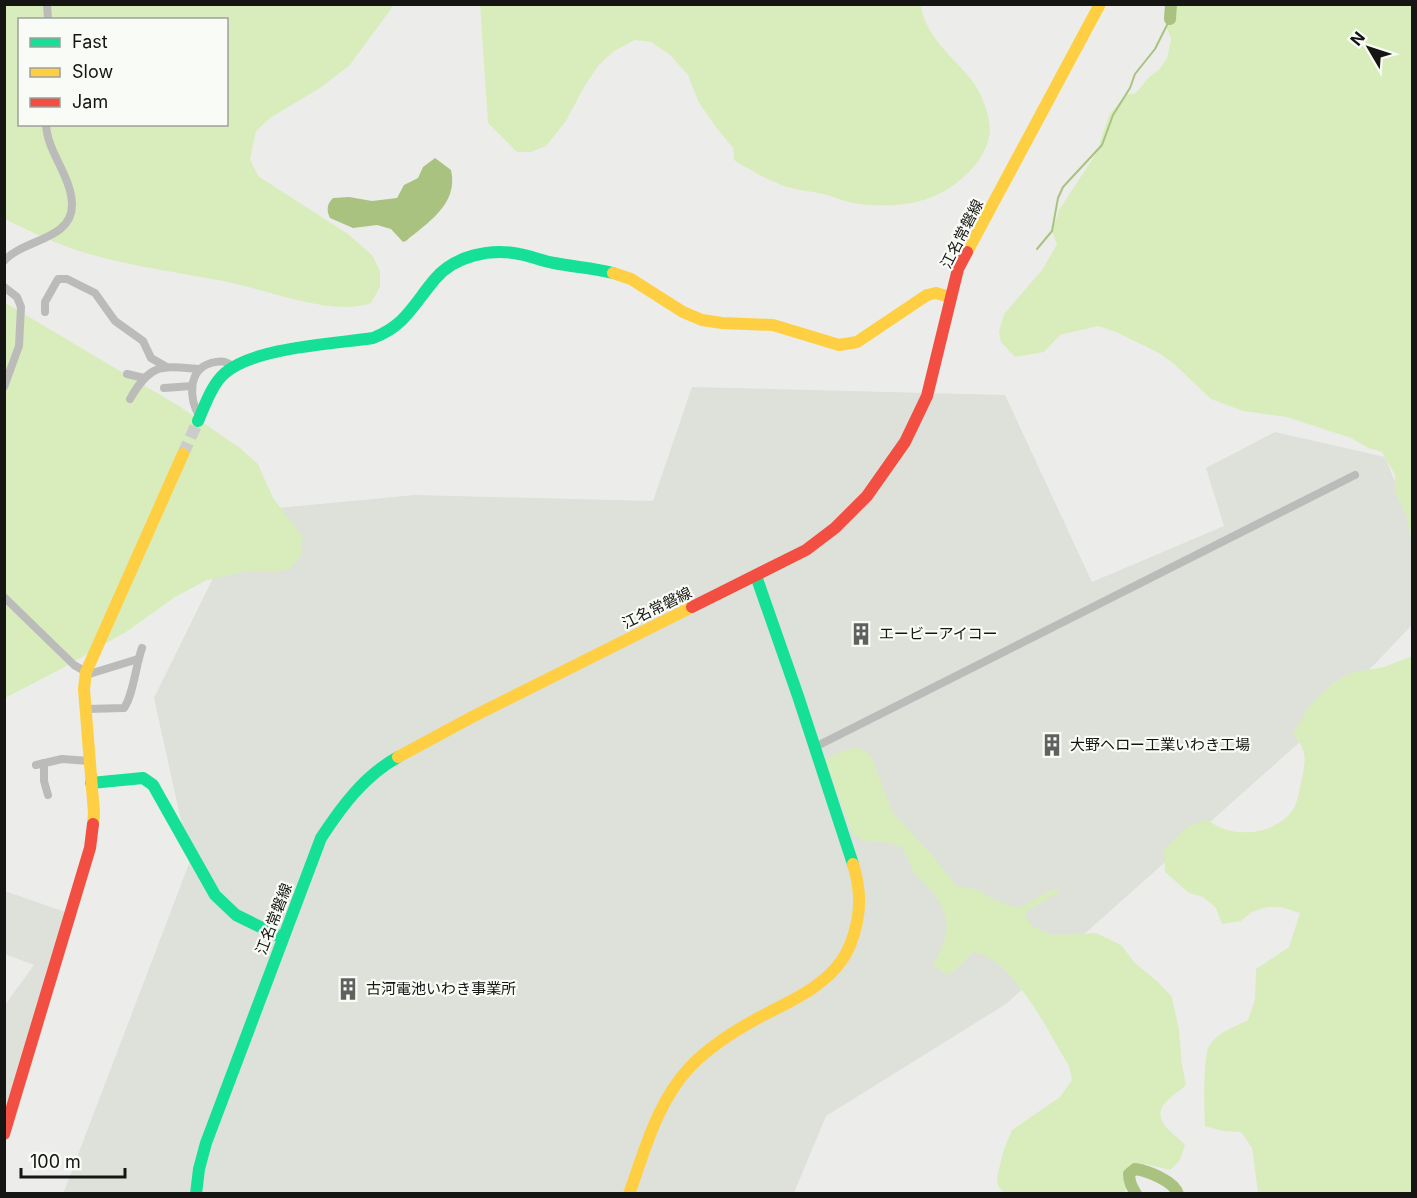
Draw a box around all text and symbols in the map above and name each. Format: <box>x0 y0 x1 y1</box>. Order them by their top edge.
legend <box>18 18 228 126</box>
north arrow <box>1339 18 1399 78</box>
text: N <box>1346 28 1369 50</box>
text: Fast <box>72 31 108 52</box>
text: Slow <box>72 61 113 82</box>
text: Jam <box>72 91 108 112</box>
street label: 江名常磐線 <box>936 196 987 272</box>
street label: 江名常磐線 <box>619 583 695 633</box>
building icon: エービーアイコー <box>848 621 874 647</box>
place label: エービーアイコー <box>879 624 998 643</box>
building icon: 大野ヘロー工業いわき工場 <box>1039 732 1065 758</box>
place label: 大野ヘロー工業いわき工場 <box>1070 735 1250 754</box>
street label: 江名常磐線 <box>251 880 296 957</box>
building icon: 古河電池いわき事業所 <box>335 976 361 1002</box>
place label: 古河電池いわき事業所 <box>366 979 516 998</box>
scale bar <box>21 1141 124 1179</box>
text: 100 m <box>30 1151 81 1172</box>

